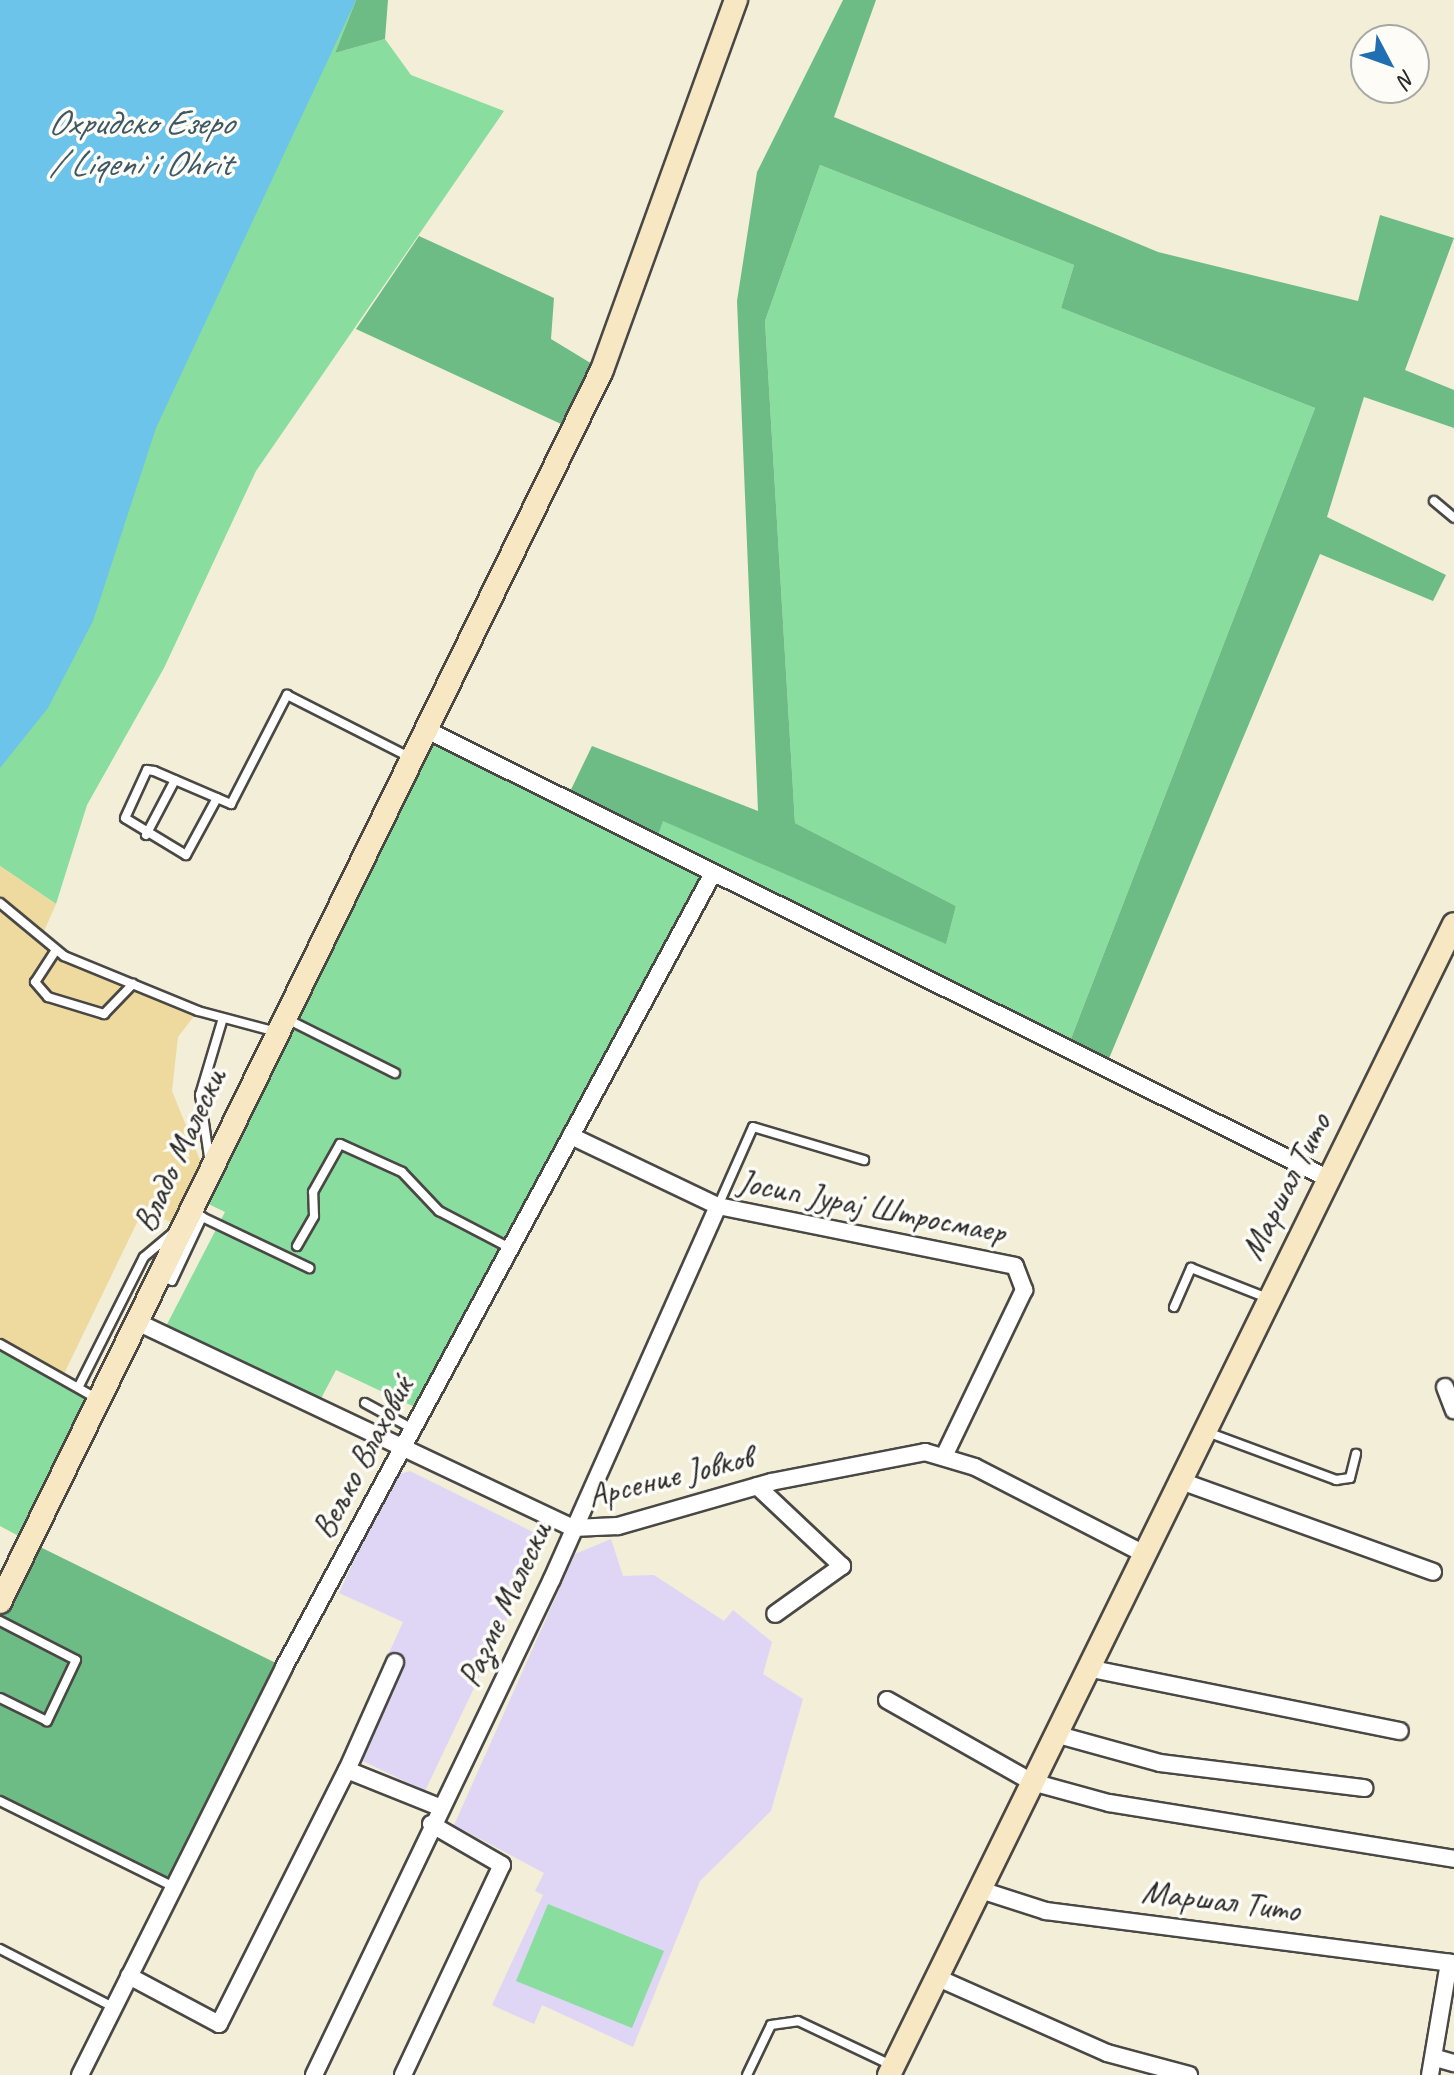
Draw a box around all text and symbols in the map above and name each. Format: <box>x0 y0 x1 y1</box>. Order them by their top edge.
north arrow <box>1350 24 1430 104</box>
text: N <box>1392 64 1422 93</box>
water label: Охридско Езеро / Liqeni i Ohrit <box>48 100 232 185</box>
street label: Владо Малески <box>123 1062 235 1238</box>
street label: Маршал Тито <box>1231 1107 1339 1265</box>
street label: Јосип Јурај Штросмаер <box>735 1160 1009 1252</box>
street label: Вељко Влаховиќ <box>301 1367 423 1547</box>
street label: Арсение Јовков <box>583 1436 757 1516</box>
street label: Разме Малески <box>448 1515 560 1693</box>
street label: Маршал Тито <box>1140 1870 1302 1930</box>

